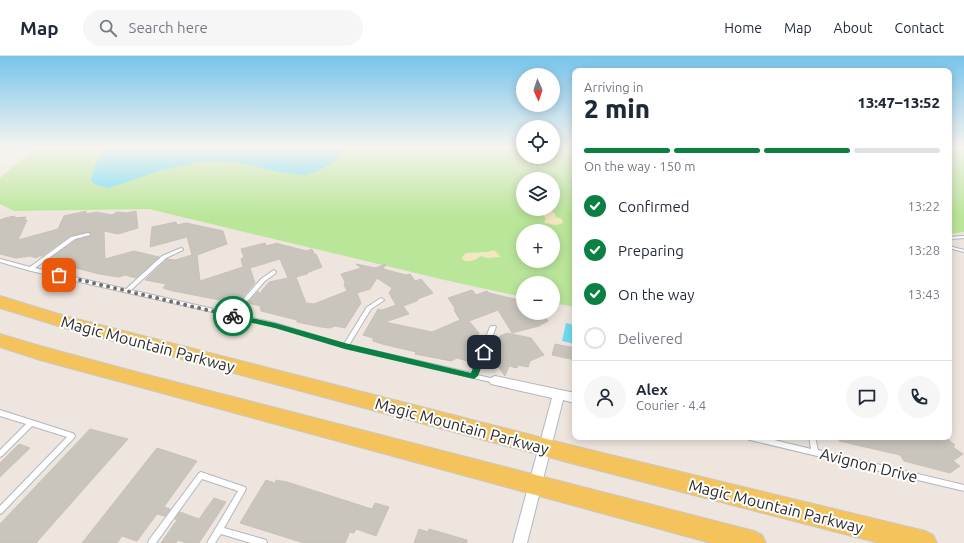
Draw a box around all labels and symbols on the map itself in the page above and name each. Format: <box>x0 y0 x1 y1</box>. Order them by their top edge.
north arrow <box>516 68 560 112</box>
pin <box>42 258 76 292</box>
courier <box>213 296 253 336</box>
street label: Magic Mountain Parkway <box>59 312 237 376</box>
pin <box>467 335 501 369</box>
street label: Magic Mountain Parkway <box>373 394 551 458</box>
street label: Avignon Drive <box>818 444 920 486</box>
street label: Magic Mountain Parkway <box>687 476 865 536</box>

